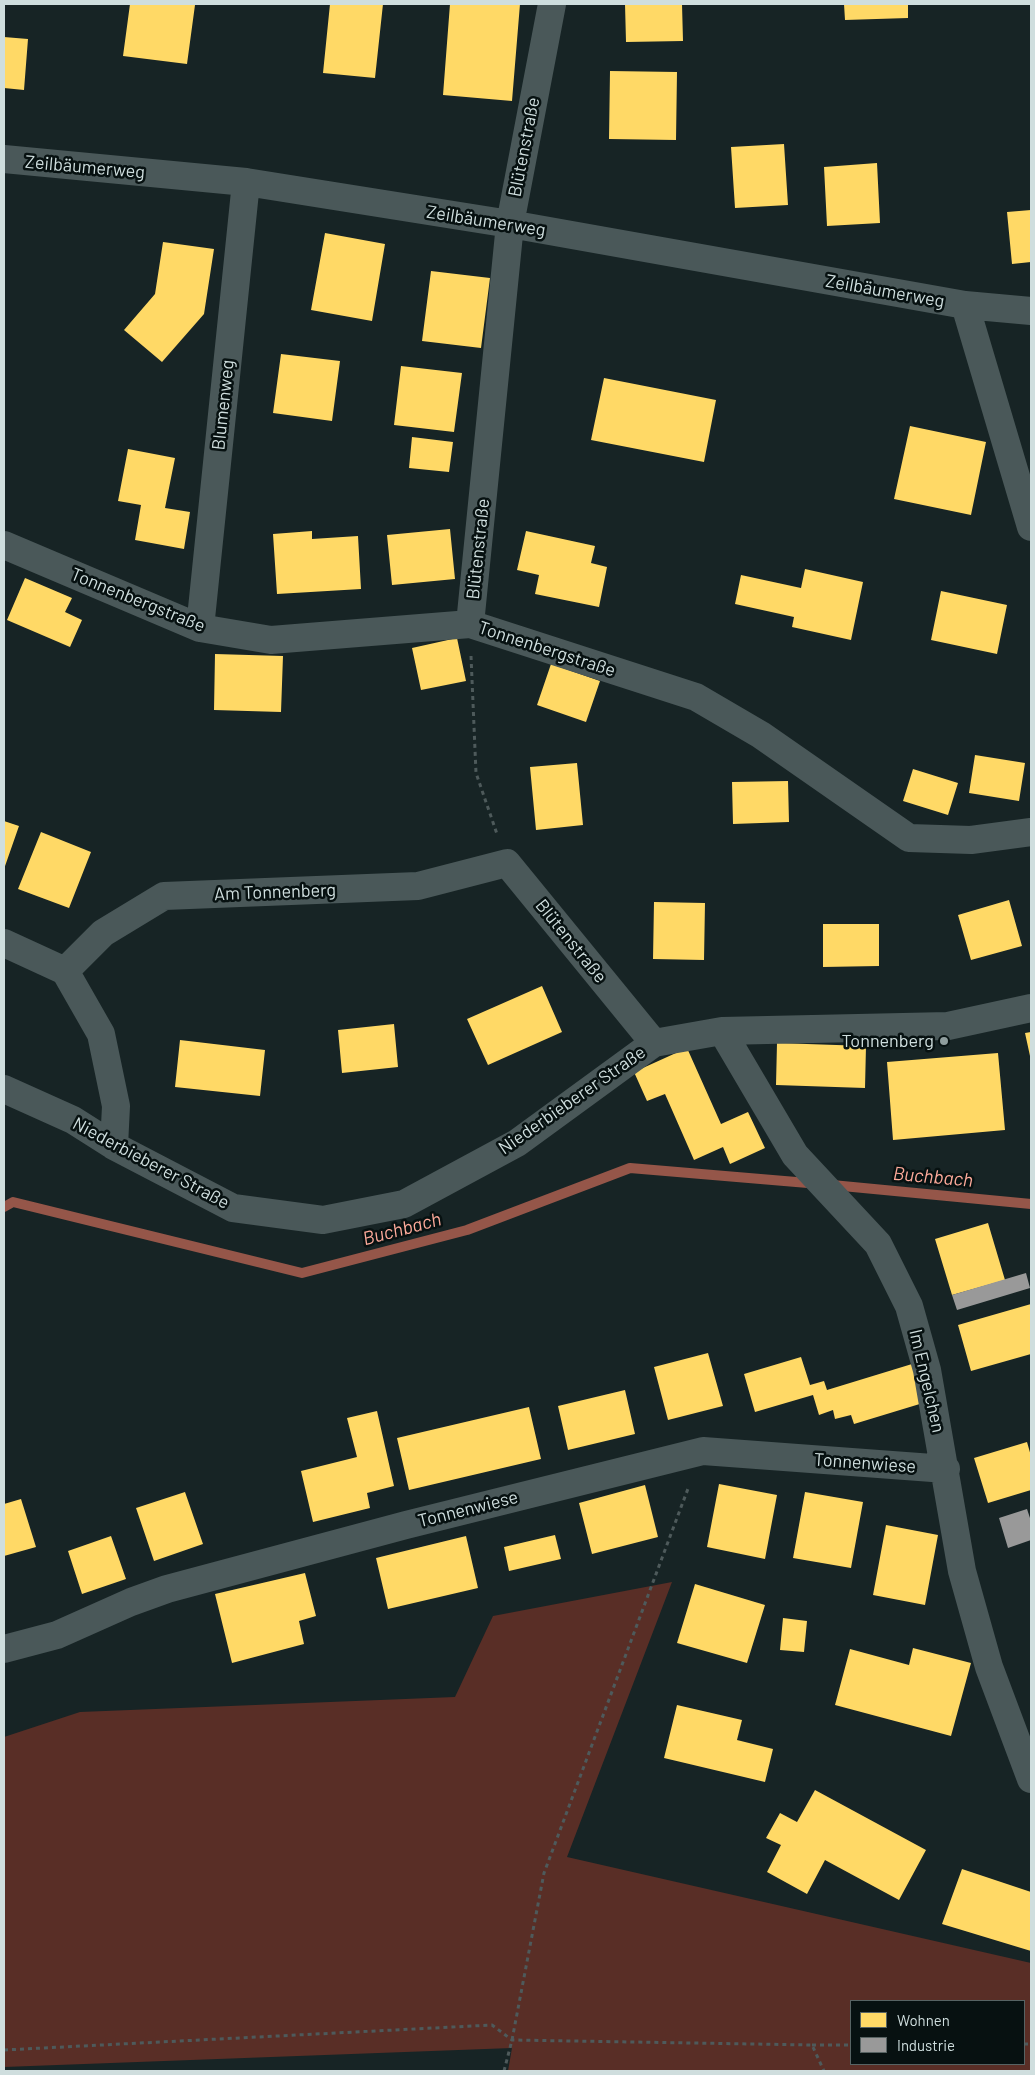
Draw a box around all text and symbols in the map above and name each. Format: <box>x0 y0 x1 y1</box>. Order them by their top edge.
street label: Blütenstraße <box>504 95 544 199</box>
street label: Zeilbäumerweg <box>24 151 146 183</box>
street label: Zeilbäumerweg <box>425 201 547 241</box>
street label: Zeilbäumerweg <box>824 270 946 312</box>
street label: Blumenweg <box>208 359 238 451</box>
street label: Blütenstraße <box>462 498 494 600</box>
street label: Tonnenbergstraße <box>68 563 208 637</box>
street label: Tonnenbergstraße <box>476 617 618 681</box>
street label: Am Tonnenberg <box>214 879 336 905</box>
street label: Blütenstraße <box>531 895 611 987</box>
place label: Tonnenberg <box>841 1030 934 1052</box>
marker: Tonnenberg <box>938 1035 950 1047</box>
street label: Niederbieberer Straße <box>494 1041 650 1159</box>
street label: Niederbieberer Straße <box>69 1113 233 1213</box>
water label: Buchbach <box>892 1162 974 1192</box>
water label: Buchbach <box>360 1208 444 1250</box>
street label: Im Engelchen <box>905 1327 949 1435</box>
street label: Tonnenwiese <box>813 1449 917 1477</box>
street label: Tonnenwiese <box>416 1486 520 1532</box>
legend <box>850 2000 1025 2065</box>
text: Wohnen <box>897 2011 950 2029</box>
text: Industrie <box>897 2036 955 2054</box>

